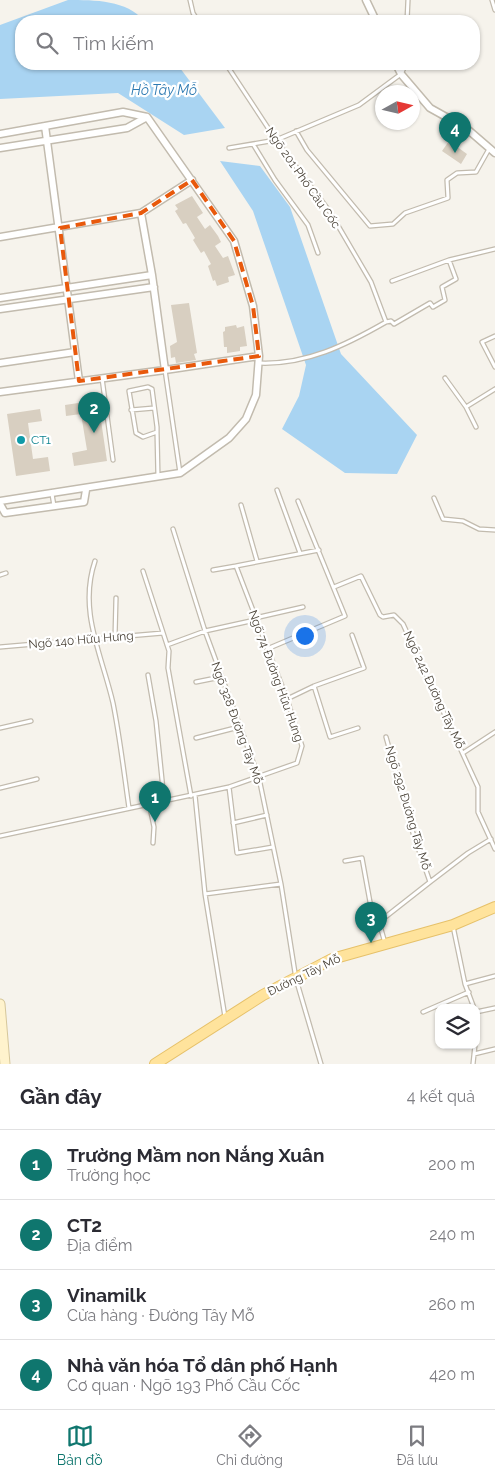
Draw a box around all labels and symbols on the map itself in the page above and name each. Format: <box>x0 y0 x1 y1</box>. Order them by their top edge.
water label: Hồ Tây Mỗ <box>131 82 197 98</box>
north arrow <box>375 85 420 130</box>
pin: 4 <box>439 112 471 153</box>
street label: Ngõ 201 Phố Cầu Cốc <box>263 125 343 232</box>
pin: 2 <box>78 392 110 433</box>
place label: CT1 <box>31 433 51 447</box>
marker: CT1 <box>15 434 27 446</box>
street label: Ngõ 74 Đường Hữu Hưng <box>246 608 306 744</box>
your location <box>292 623 318 649</box>
street label: Ngõ 140 Hữu Hưng <box>28 628 134 652</box>
street label: Ngõ 242 Đường Tây Mỗ <box>401 629 467 751</box>
street label: Ngõ 328 Đường Tây Mỗ <box>208 660 266 786</box>
street label: Ngõ 292 Đường Tây Mỗ <box>382 744 434 872</box>
pin: 1 <box>139 781 171 822</box>
pin: 3 <box>355 902 387 943</box>
street label: Đường Tây Mỗ <box>265 951 343 999</box>

